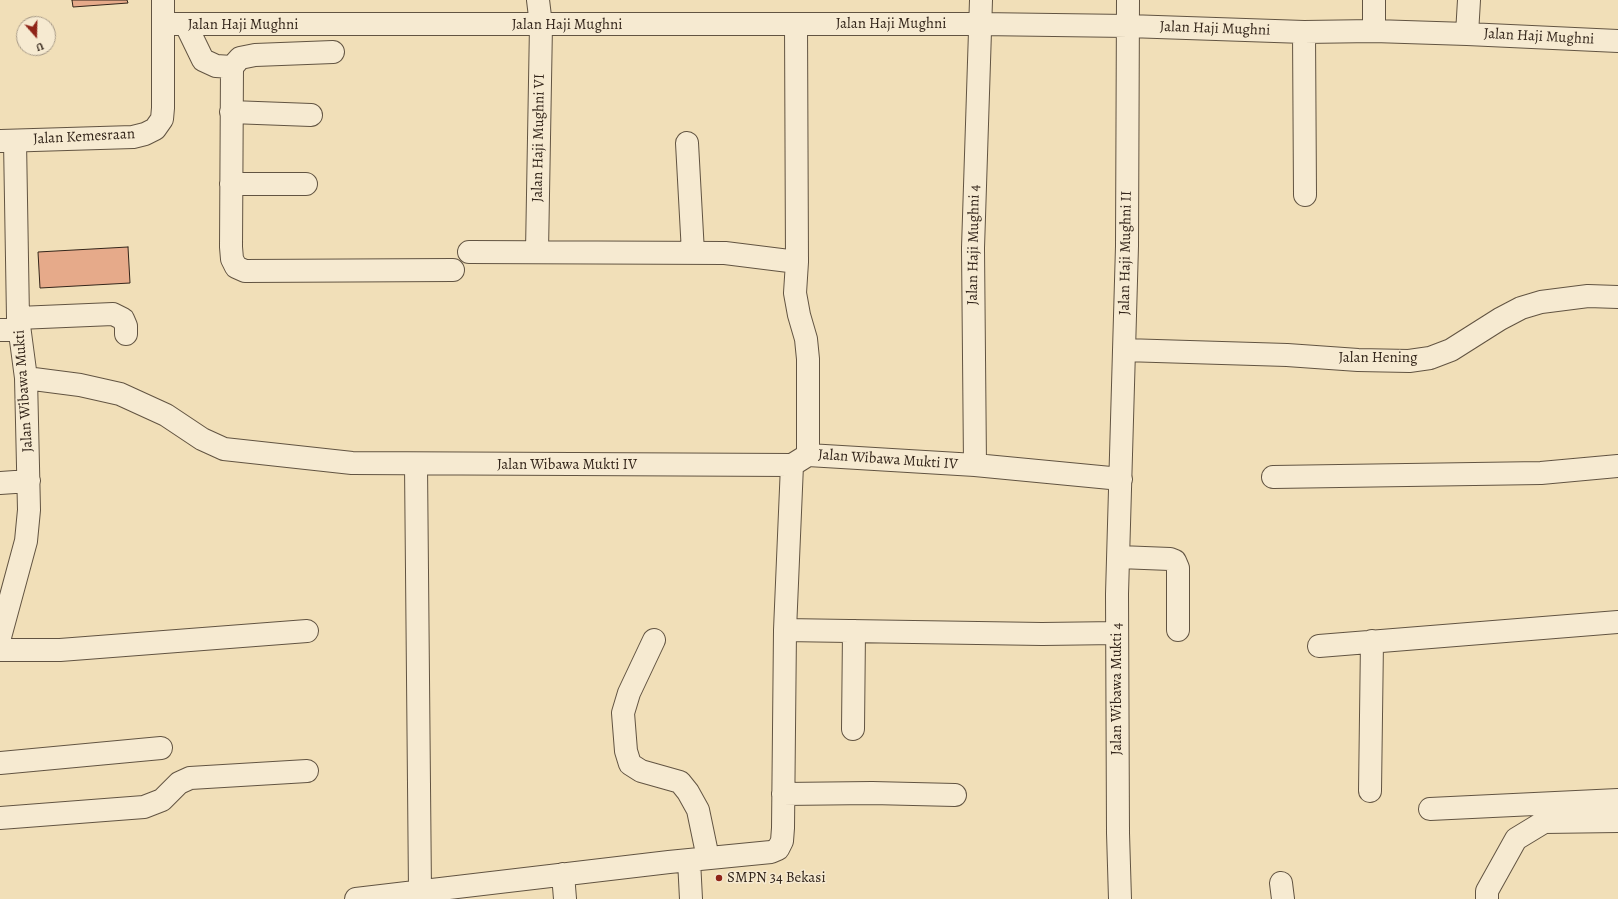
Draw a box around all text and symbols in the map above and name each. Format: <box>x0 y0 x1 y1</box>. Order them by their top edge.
street label: Jalan Haji Mughni <box>836 15 946 33</box>
north arrow <box>16 16 56 56</box>
street label: Jalan Haji Mughni <box>188 16 298 34</box>
street label: Jalan Haji Mughni <box>512 16 622 34</box>
street label: Jalan Haji Mughni <box>1159 18 1271 40</box>
street label: Jalan Haji Mughni <box>1483 25 1595 49</box>
text: U <box>34 39 46 55</box>
street label: Jalan Haji Mughni VI <box>529 74 549 202</box>
street label: Jalan Kemesraan <box>33 125 135 149</box>
street label: Jalan Haji Mughni 4 <box>964 185 984 305</box>
street label: Jalan Haji Mughni II <box>1116 191 1136 315</box>
street label: Jalan Wibawa Mukti <box>11 329 37 453</box>
street label: Jalan Hening <box>1338 349 1418 367</box>
street label: Jalan Wibawa Mukti IV <box>817 446 959 474</box>
street label: Jalan Wibawa Mukti IV <box>497 456 637 474</box>
street label: Jalan Wibawa Mukti 4 <box>1108 623 1126 755</box>
place label: SMPN 34 Bekasi <box>727 869 826 887</box>
marker: SMPN 34 Bekasi <box>714 873 724 883</box>

